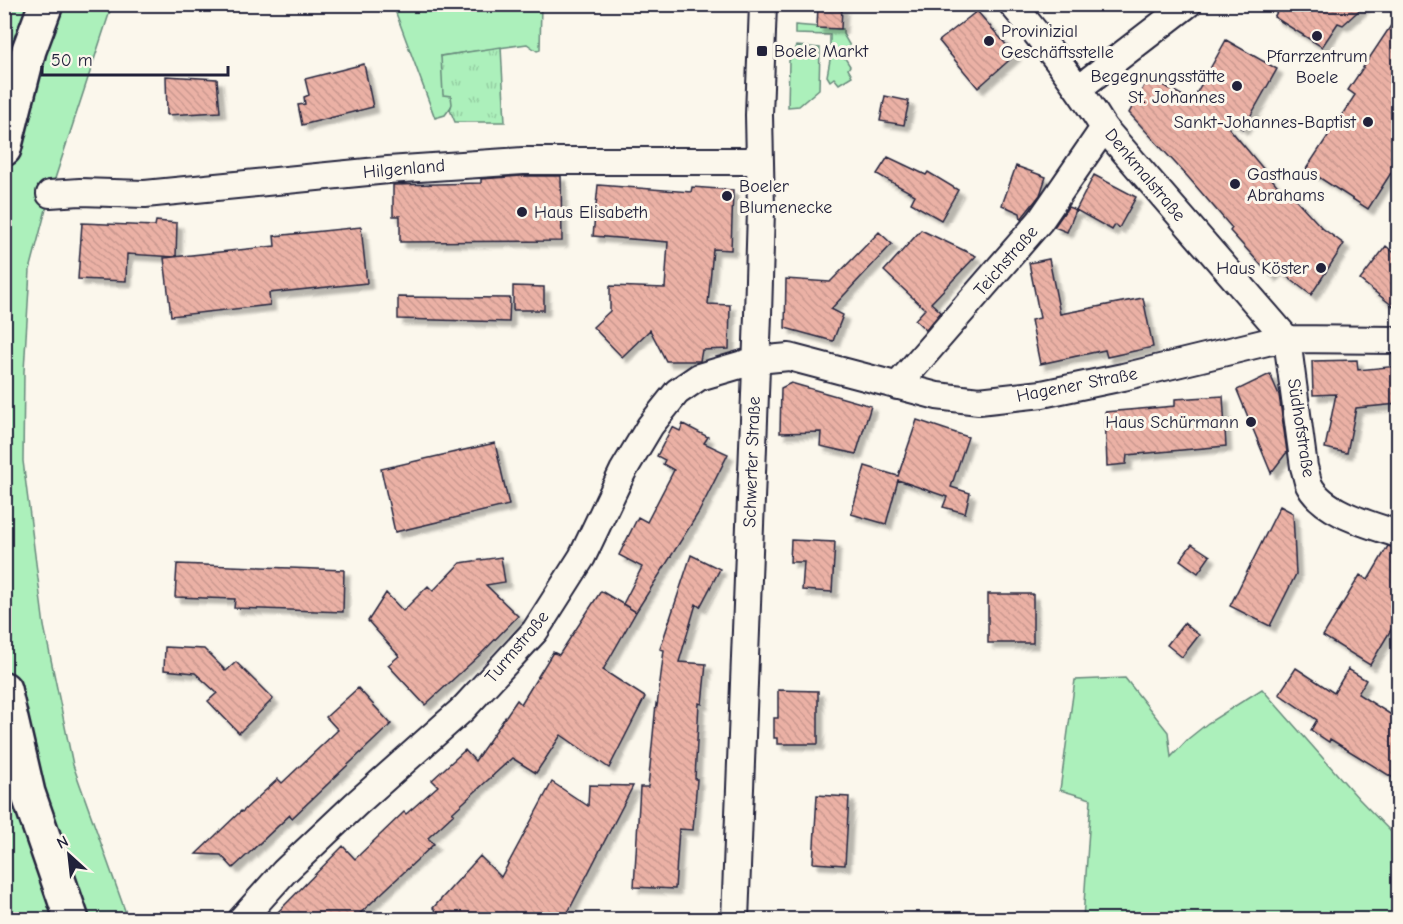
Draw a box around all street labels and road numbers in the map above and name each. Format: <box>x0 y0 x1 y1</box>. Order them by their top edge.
street label: Denkmalstraße <box>1100 124 1190 226</box>
street label: Hilgenland <box>362 155 446 183</box>
street label: Teichstraße <box>970 221 1042 301</box>
street label: Hagener Straße <box>1015 363 1139 407</box>
street label: Südhofstraße <box>1283 377 1319 479</box>
street label: Schwerter Straße <box>739 396 765 528</box>
street label: Turmstraße <box>481 607 553 687</box>

